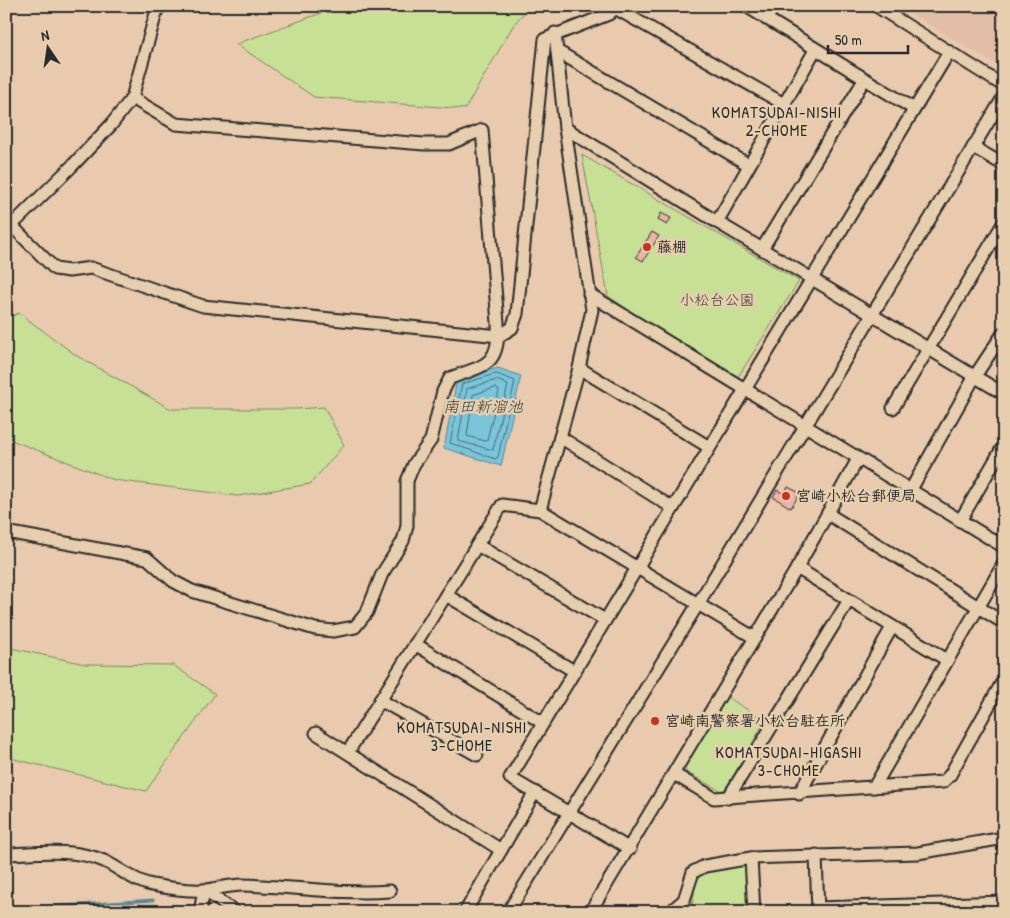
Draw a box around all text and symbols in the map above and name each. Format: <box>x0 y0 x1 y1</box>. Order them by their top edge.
north arrow <box>22 22 72 72</box>
scale bar <box>828 22 908 54</box>
text: N <box>39 25 51 45</box>
text: 50 m <box>835 29 862 50</box>
district label: KOMATSUDAI-NISHI 2-CHOME <box>712 101 842 141</box>
place label: 藤棚 <box>657 236 687 257</box>
marker: 藤棚 <box>641 241 653 253</box>
park label: 小松台公園 <box>679 289 755 310</box>
water label: 南田新溜池 <box>443 395 524 417</box>
place label: 宮崎小松台郵便局 <box>796 485 916 506</box>
marker: 宮崎小松台郵便局 <box>780 490 792 502</box>
place label: 宮崎南警察署小松台駐在所 <box>665 710 845 731</box>
marker: 宮崎南警察署小松台駐在所 <box>649 715 661 727</box>
district label: KOMATSUDAI-NISHI 3-CHOME <box>397 716 527 756</box>
district label: KOMATSUDAI-HIGASHI 3-CHOME <box>715 741 863 781</box>

